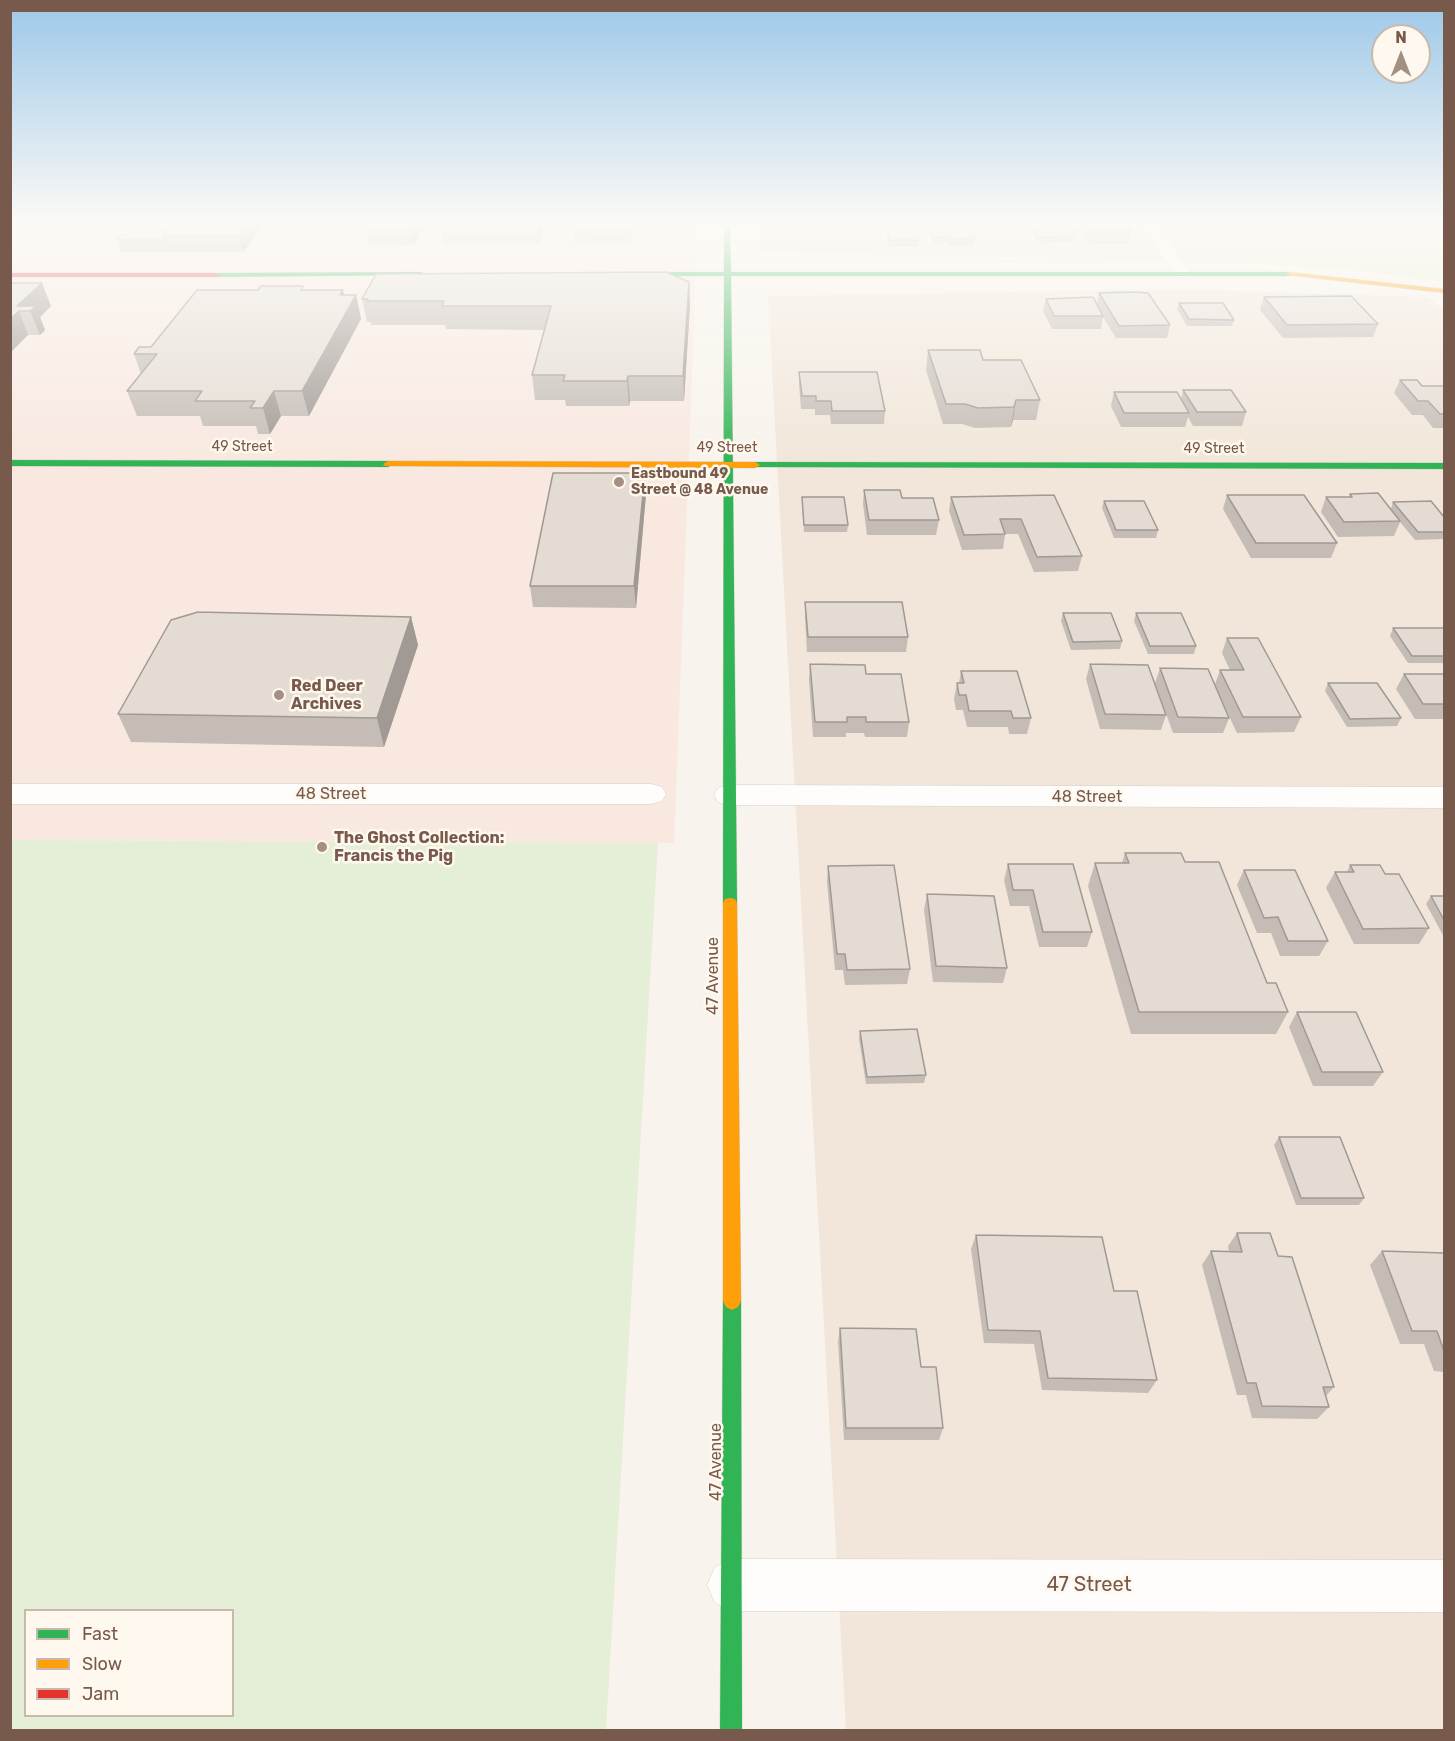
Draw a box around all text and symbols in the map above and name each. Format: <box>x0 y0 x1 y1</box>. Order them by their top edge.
north arrow <box>1371 24 1431 84</box>
text: N <box>1395 28 1407 47</box>
street label: 49 Street <box>212 439 272 455</box>
street label: 49 Street <box>697 440 757 456</box>
street label: 49 Street <box>1184 441 1244 457</box>
place label: Eastbound 49 Street @ 48 Avenue <box>631 466 768 498</box>
marker: Eastbound 49 Street @ 48 Avenue <box>612 475 626 489</box>
place label: Red Deer Archives <box>291 676 363 714</box>
marker: Red Deer Archives <box>272 688 286 702</box>
street label: 48 Street <box>296 784 366 804</box>
street label: 48 Street <box>1052 787 1122 807</box>
place label: The Ghost Collection: Francis the Pig <box>334 828 504 866</box>
marker: The Ghost Collection: Francis the Pig <box>315 840 329 854</box>
street label: 47 Avenue <box>703 937 723 1015</box>
street label: 47 Avenue <box>706 1423 726 1501</box>
street label: 47 Street <box>1046 1573 1132 1597</box>
legend <box>24 1609 234 1717</box>
text: Fast <box>82 1623 118 1645</box>
text: Slow <box>82 1653 122 1675</box>
text: Jam <box>82 1683 119 1705</box>

